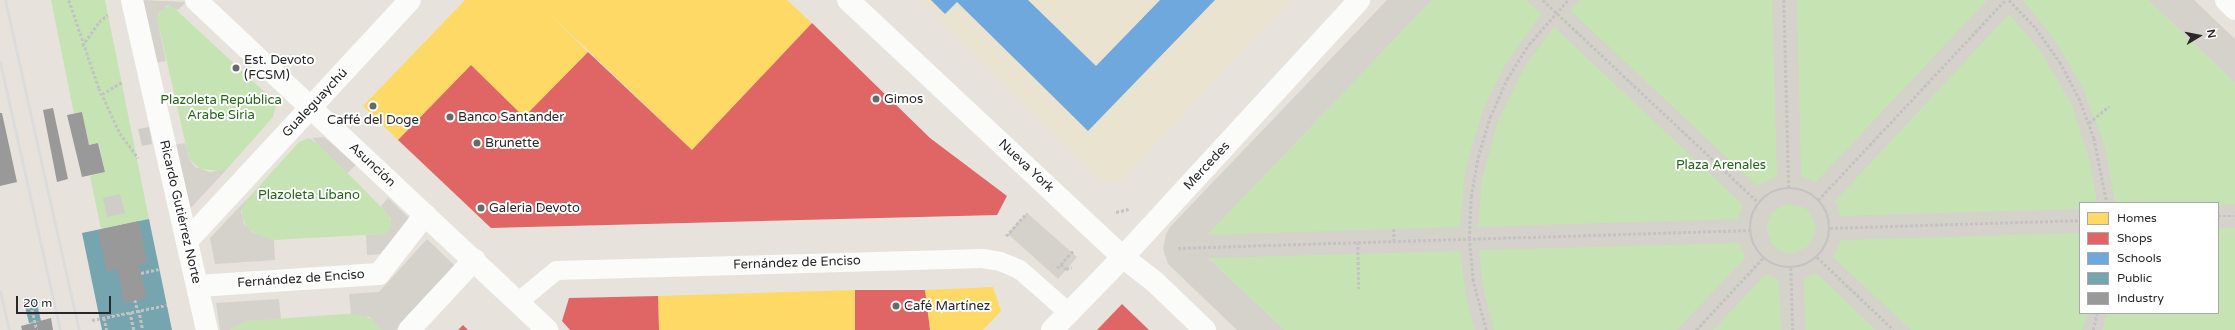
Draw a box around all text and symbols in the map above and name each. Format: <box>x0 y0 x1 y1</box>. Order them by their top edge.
north arrow <box>2179 16 2219 56</box>
text: N <box>2204 28 2218 39</box>
place label: Est. Devoto (FCSM) <box>244 53 314 84</box>
marker: Est. Devoto (FCSM) <box>231 63 241 73</box>
street label: Gualeguaychú <box>279 65 351 141</box>
place label: Gimos <box>884 91 923 107</box>
park label: Plazoleta República Arabe Siria <box>160 93 282 124</box>
marker: Gimos <box>871 94 881 104</box>
marker: Caffé del Doge <box>368 101 378 111</box>
place label: Banco Santander <box>458 109 564 125</box>
place label: Caffé del Doge <box>327 112 419 128</box>
marker: Banco Santander <box>445 112 455 122</box>
place label: Brunette <box>485 135 539 151</box>
street label: Nueva York <box>995 136 1057 196</box>
marker: Brunette <box>472 138 482 148</box>
street label: Ricardo Gutiérrez Norte <box>156 139 204 285</box>
street label: Mercedes <box>1181 139 1233 193</box>
street label: Asunción <box>346 140 398 190</box>
park label: Plaza Arenales <box>1676 157 1766 173</box>
park label: Plazoleta Líbano <box>258 187 360 203</box>
place label: Galeria Devoto <box>489 200 580 216</box>
legend <box>2079 202 2219 314</box>
marker: Galeria Devoto <box>476 203 486 213</box>
text: Homes <box>2117 211 2157 225</box>
text: Shops <box>2117 231 2152 245</box>
text: Schools <box>2117 251 2161 265</box>
street label: Fernández de Enciso <box>733 253 861 273</box>
street label: Fernández de Enciso <box>237 267 365 291</box>
text: Public <box>2117 271 2152 285</box>
scale bar <box>18 288 113 314</box>
text: Industry <box>2117 291 2164 305</box>
text: 20 m <box>23 296 52 310</box>
place label: Café Martínez <box>904 298 990 314</box>
marker: Café Martínez <box>891 301 901 311</box>

